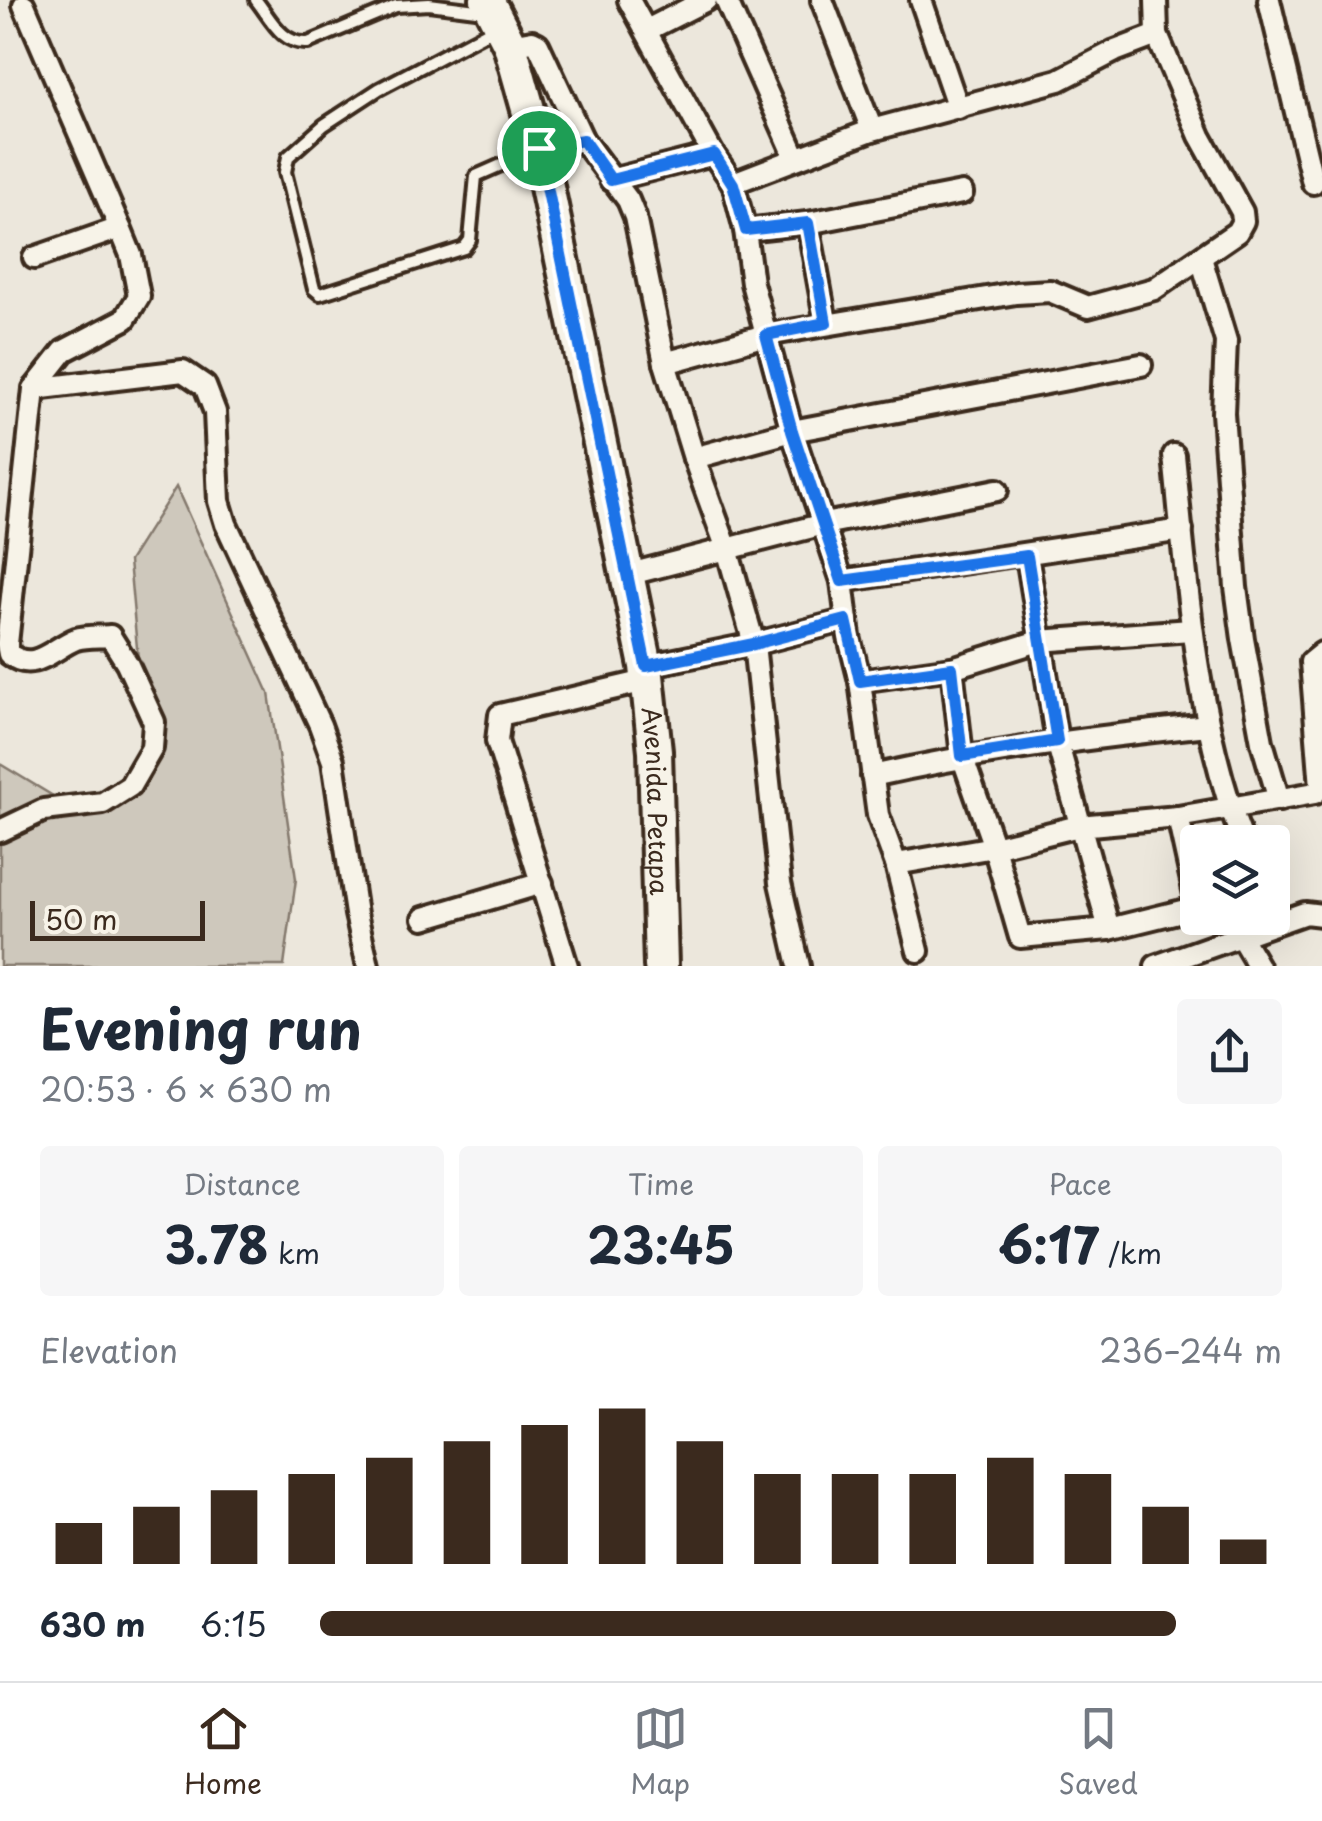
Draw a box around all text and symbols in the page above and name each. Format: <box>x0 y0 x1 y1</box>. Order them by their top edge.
pin <box>497 106 582 191</box>
icon: arrive <box>512 121 567 176</box>
street label: Avenida Petapa <box>632 705 679 896</box>
map controls <box>1180 825 1290 935</box>
button: layers <box>1180 825 1290 935</box>
scale bar <box>30 896 205 940</box>
text: 50 m <box>45 897 118 940</box>
text: Evening run <box>40 986 362 1069</box>
button: share <box>1177 999 1282 1104</box>
text: 20:53 · 6 × 630 m <box>40 1065 332 1113</box>
text: Distance <box>183 1162 301 1205</box>
text: Time <box>628 1162 694 1205</box>
text: Pace <box>1048 1162 1112 1205</box>
text: 3.78 <box>164 1205 269 1281</box>
text: 23:45 <box>587 1205 735 1281</box>
text: 6:17 <box>998 1205 1099 1281</box>
text: km <box>269 1231 320 1274</box>
text: /km <box>1099 1231 1162 1274</box>
text: Elevation <box>40 1326 178 1374</box>
text: 236–244 m <box>1099 1326 1282 1374</box>
text: 630 m <box>40 1600 145 1648</box>
text: 6:15 <box>200 1600 267 1648</box>
tab: Home <box>184 1701 262 1804</box>
tab: Map <box>630 1701 690 1804</box>
tab: Saved <box>1058 1701 1138 1804</box>

